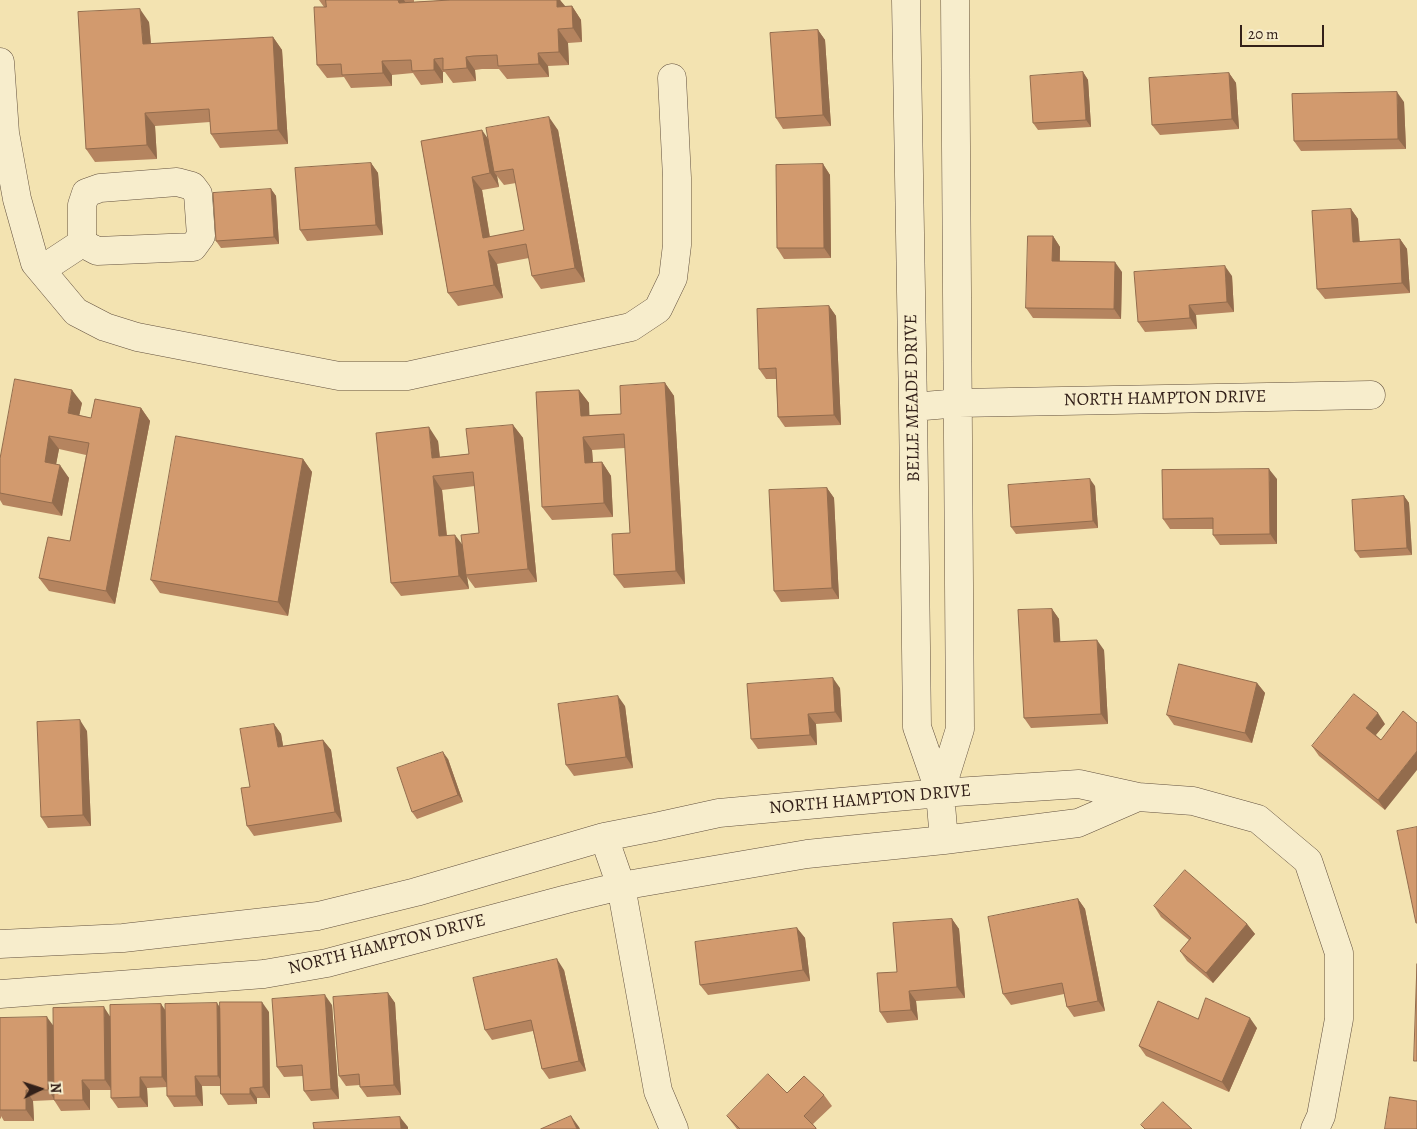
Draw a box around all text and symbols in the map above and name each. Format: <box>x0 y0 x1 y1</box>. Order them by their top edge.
scale bar <box>1242 15 1326 47</box>
text: 20 m <box>1248 24 1279 44</box>
street label: BELLE MEADE DRIVE <box>901 314 925 482</box>
street label: NORTH HAMPTON DRIVE <box>1063 386 1267 412</box>
street label: NORTH HAMPTON DRIVE <box>768 780 972 820</box>
street label: NORTH HAMPTON DRIVE <box>286 910 488 980</box>
north arrow <box>15 1064 65 1114</box>
text: N <box>46 1082 65 1094</box>

